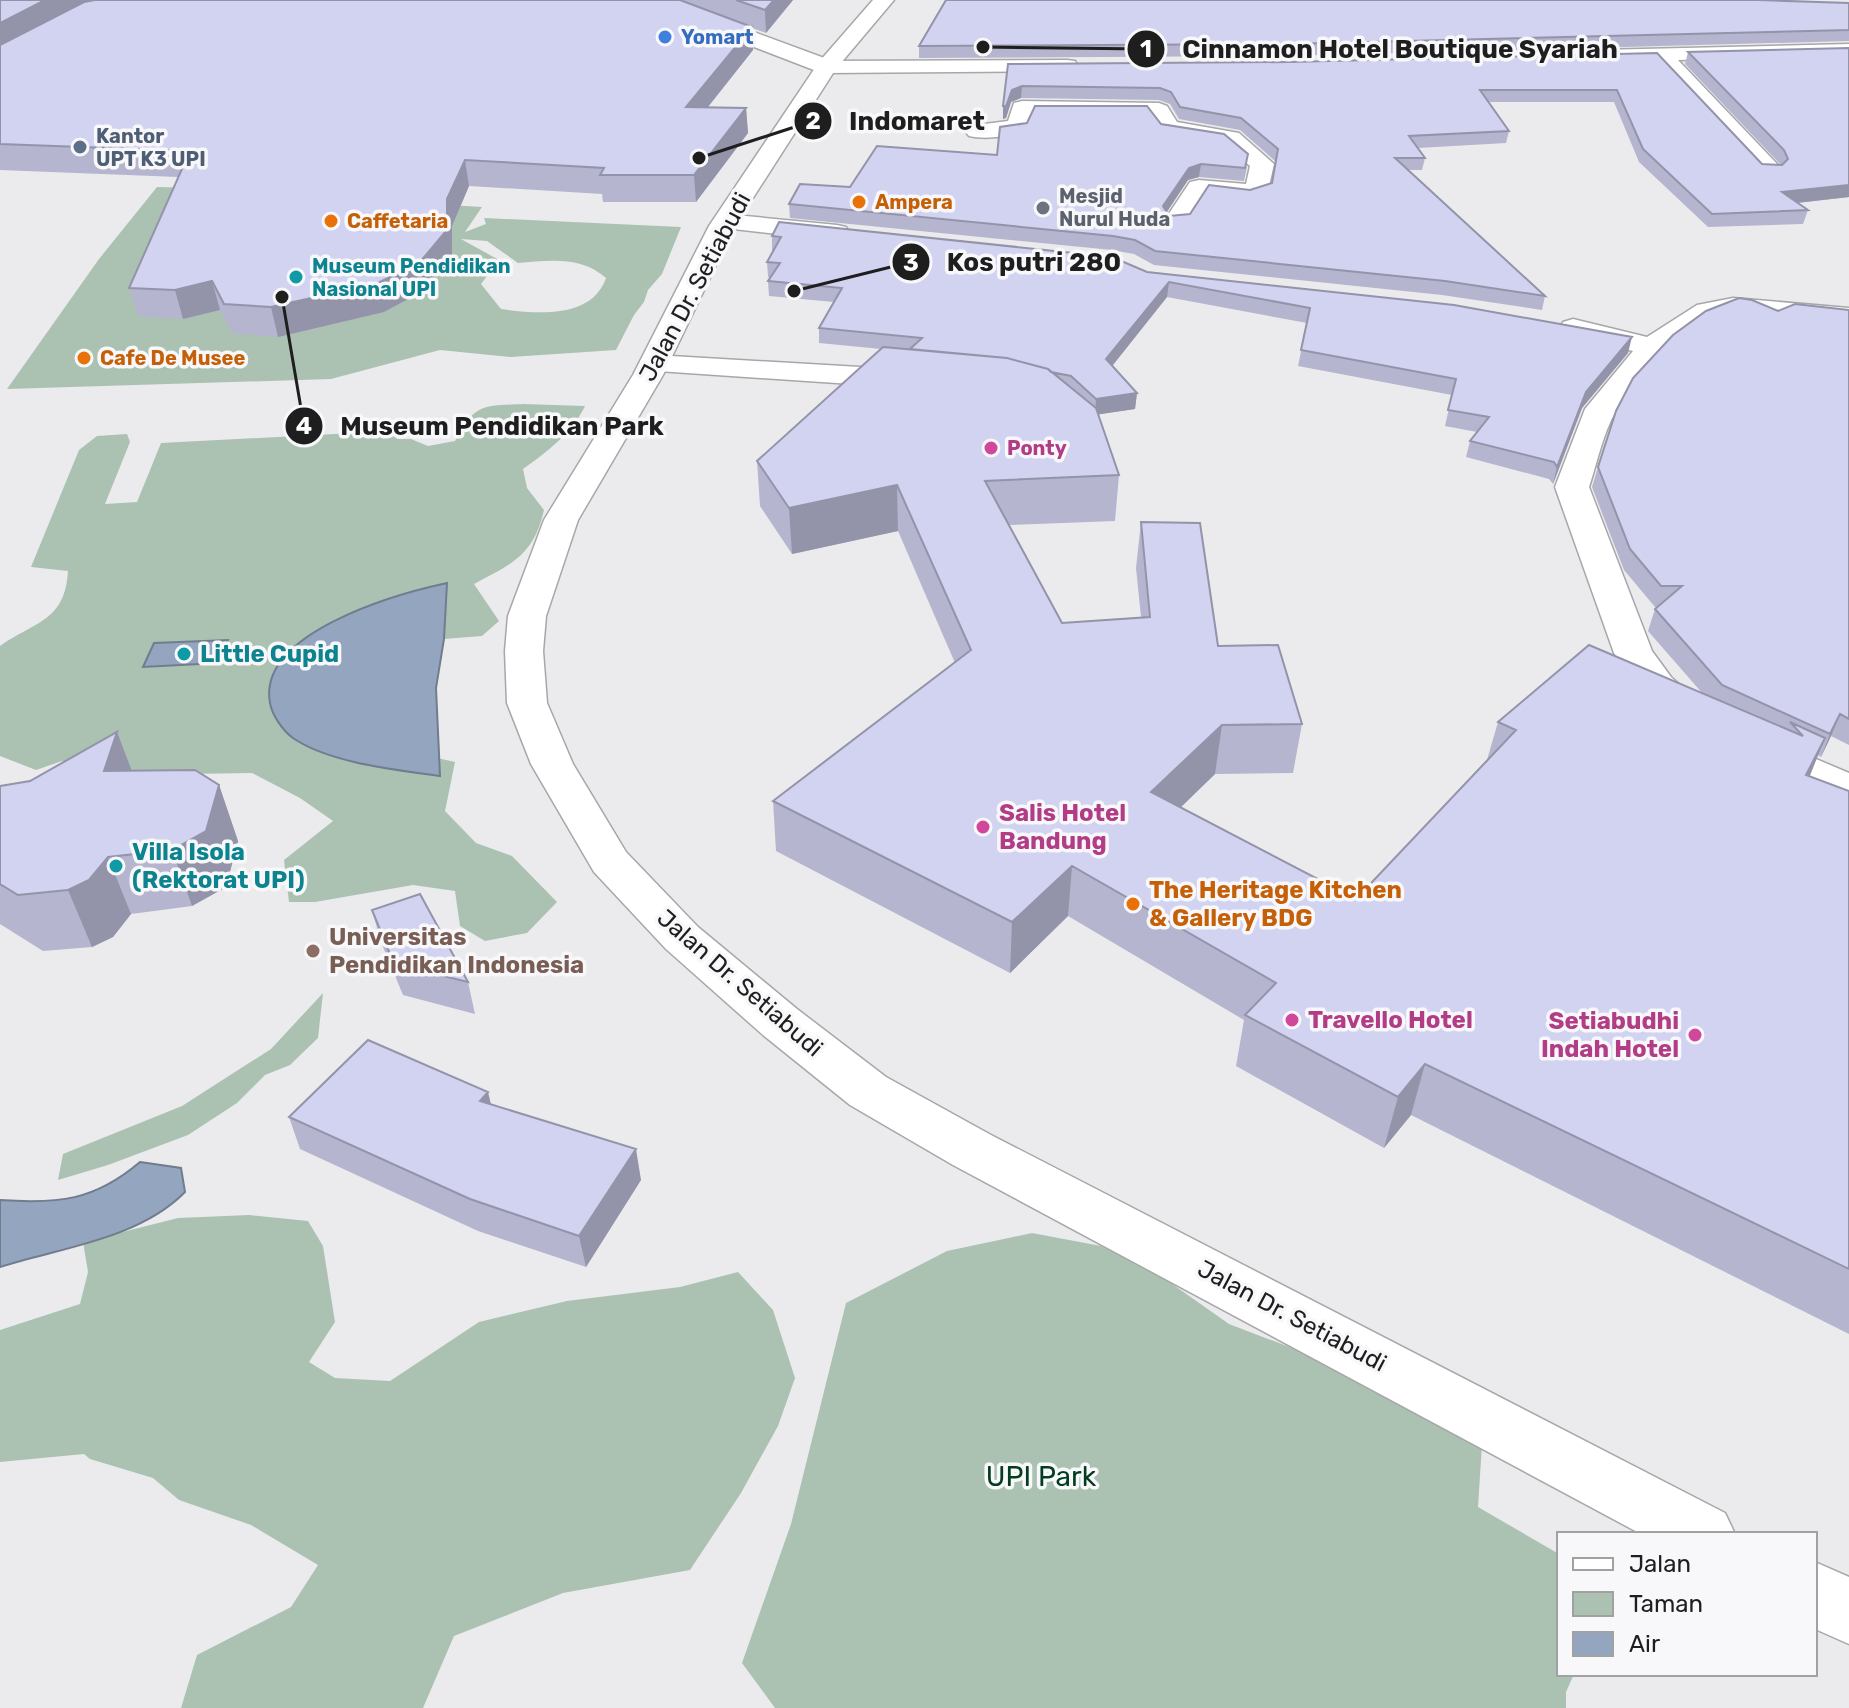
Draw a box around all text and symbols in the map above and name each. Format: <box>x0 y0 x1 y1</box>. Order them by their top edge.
callout: Cinnamon Hotel Boutique Syariah <box>1126 24 1634 74</box>
place label: Yomart <box>681 25 754 49</box>
marker: Yomart <box>656 28 674 46</box>
text: Cinnamon Hotel Boutique Syariah <box>1182 34 1618 65</box>
text: 1 <box>1140 35 1152 63</box>
callout: Indomaret <box>793 96 1000 146</box>
text: Indomaret <box>849 106 985 137</box>
text: 2 <box>805 107 821 135</box>
place label: Kantor UPT K3 UPI <box>96 124 206 171</box>
marker: Kantor UPT K3 UPI <box>71 138 89 156</box>
place label: Mesjid Nurul Huda <box>1059 184 1170 231</box>
street label: Jalan Dr. Setiabudi <box>633 188 757 386</box>
place label: Ampera <box>875 190 953 214</box>
marker: Ampera <box>850 193 868 211</box>
marker: Mesjid Nurul Huda <box>1034 199 1052 217</box>
place label: Caffetaria <box>347 209 448 233</box>
marker: Caffetaria <box>322 212 340 230</box>
callout: Kos putri 280 <box>891 237 1138 287</box>
text: Kos putri 280 <box>947 247 1121 278</box>
text: 3 <box>903 249 919 277</box>
place label: Museum Pendidikan Nasional UPI <box>312 254 511 301</box>
marker: Museum Pendidikan Nasional UPI <box>287 268 305 286</box>
place label: Cafe De Musee <box>100 346 245 370</box>
marker: Cafe De Musee <box>75 349 93 367</box>
callout: Museum Pendidikan Park <box>284 401 679 451</box>
text: Museum Pendidikan Park <box>340 411 665 442</box>
text: 4 <box>296 412 312 440</box>
place label: Ponty <box>1007 436 1067 460</box>
marker: Ponty <box>982 439 1000 457</box>
place label: Little Cupid <box>200 640 339 668</box>
marker: Little Cupid <box>175 645 193 663</box>
place label: Salis Hotel Bandung <box>999 799 1126 855</box>
marker: Salis Hotel Bandung <box>974 818 992 836</box>
place label: Villa Isola (Rektorat UPI) <box>132 838 305 894</box>
marker: Villa Isola (Rektorat UPI) <box>107 857 125 875</box>
place label: The Heritage Kitchen & Gallery BDG <box>1149 876 1402 932</box>
marker: The Heritage Kitchen & Gallery BDG <box>1124 895 1142 913</box>
street label: Jalan Dr. Setiabudi <box>652 904 828 1062</box>
place label: Universitas Pendidikan Indonesia <box>329 923 584 979</box>
marker: Universitas Pendidikan Indonesia <box>304 942 322 960</box>
place label: Travello Hotel <box>1308 1006 1473 1034</box>
place label: Setiabudhi Indah Hotel <box>1541 1007 1679 1063</box>
marker: Travello Hotel <box>1283 1011 1301 1029</box>
marker: Setiabudhi Indah Hotel <box>1686 1026 1704 1044</box>
street label: Jalan Dr. Setiabudi <box>1193 1254 1391 1378</box>
park label: UPI Park <box>986 1460 1097 1493</box>
legend <box>1557 1532 1817 1676</box>
text: Jalan <box>1629 1550 1691 1578</box>
text: Taman <box>1629 1590 1703 1618</box>
text: Air <box>1629 1630 1660 1658</box>

